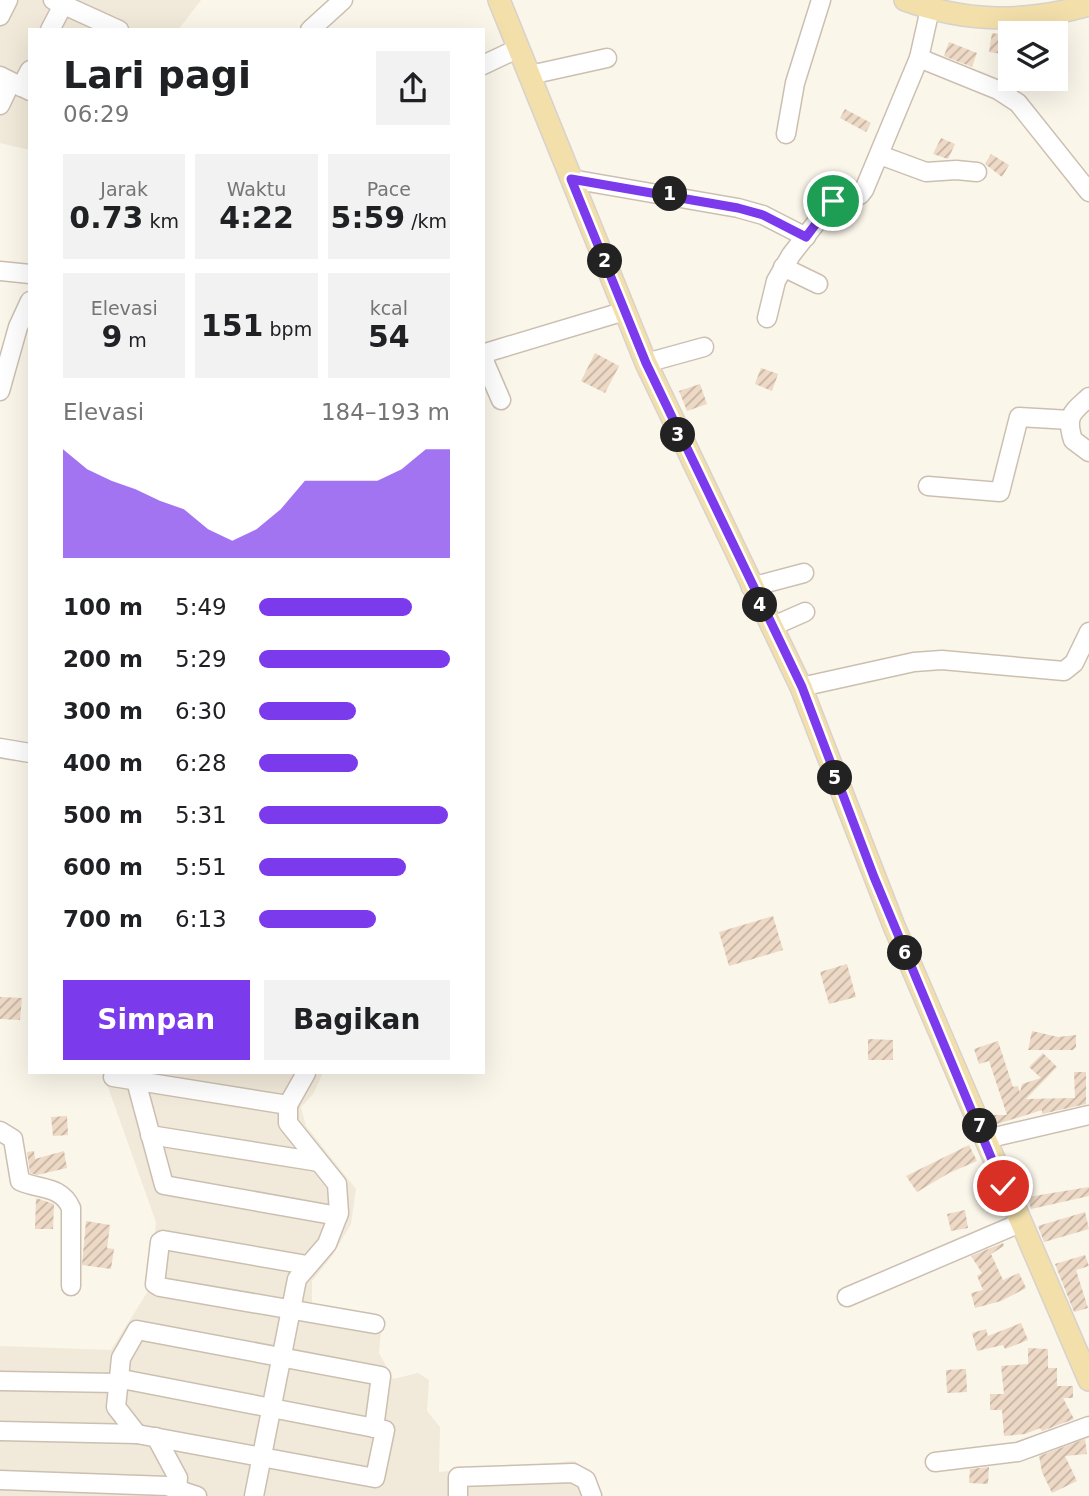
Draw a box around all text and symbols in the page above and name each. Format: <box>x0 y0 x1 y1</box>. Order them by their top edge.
map controls <box>998 21 1068 91</box>
button: layers <box>998 21 1068 91</box>
button: share <box>376 51 450 125</box>
text: Lari pagi <box>63 53 251 97</box>
text: 06:29 <box>63 101 129 127</box>
pin <box>803 171 863 231</box>
pin: 1 <box>652 176 688 212</box>
text: Jarak <box>100 178 148 200</box>
text: Waktu <box>227 178 286 200</box>
text: Pace <box>367 178 411 200</box>
text: 1 <box>663 182 676 204</box>
icon: arrive <box>814 182 852 220</box>
text: 0.73 <box>69 200 143 235</box>
text: 4:22 <box>219 200 294 235</box>
text: 5:59 <box>331 200 405 235</box>
text: km <box>143 210 179 232</box>
text: /km <box>405 210 447 232</box>
pin: 2 <box>588 244 622 278</box>
text: 2 <box>598 249 611 271</box>
text: Elevasi <box>91 297 158 319</box>
text: kcal <box>370 297 408 319</box>
text: 151 <box>201 308 263 343</box>
text: bpm <box>263 318 312 340</box>
text: 9 <box>101 319 122 354</box>
text: 54 <box>368 319 410 354</box>
text: m <box>122 329 147 351</box>
text: Elevasi <box>63 399 144 425</box>
text: 184–193 m <box>321 399 450 425</box>
pin: 3 <box>660 418 696 452</box>
text: 3 <box>671 423 684 445</box>
pin: 4 <box>742 588 778 622</box>
text: 4 <box>753 593 766 615</box>
text: 100 m <box>63 594 143 620</box>
text: 5:49 <box>175 594 227 620</box>
text: 200 m <box>63 646 143 672</box>
text: 5:29 <box>175 646 227 672</box>
text: 300 m <box>63 698 143 724</box>
text: 6:30 <box>175 698 227 724</box>
text: 400 m <box>63 750 143 776</box>
text: 6:28 <box>175 750 227 776</box>
pin: 5 <box>818 760 852 796</box>
text: 5 <box>828 766 841 788</box>
text: 500 m <box>63 802 143 828</box>
text: 5:31 <box>175 802 227 828</box>
text: 600 m <box>63 854 143 880</box>
text: 5:51 <box>175 854 227 880</box>
text: 700 m <box>63 906 143 932</box>
text: 6:13 <box>175 906 227 932</box>
pin: 6 <box>888 936 922 970</box>
text: 6 <box>898 941 911 963</box>
button: Simpan <box>63 980 250 1060</box>
button: Bagikan <box>264 980 450 1060</box>
pin: 7 <box>962 1108 998 1144</box>
text: 7 <box>973 1114 986 1136</box>
pin <box>973 1156 1033 1216</box>
icon: check <box>984 1167 1022 1205</box>

